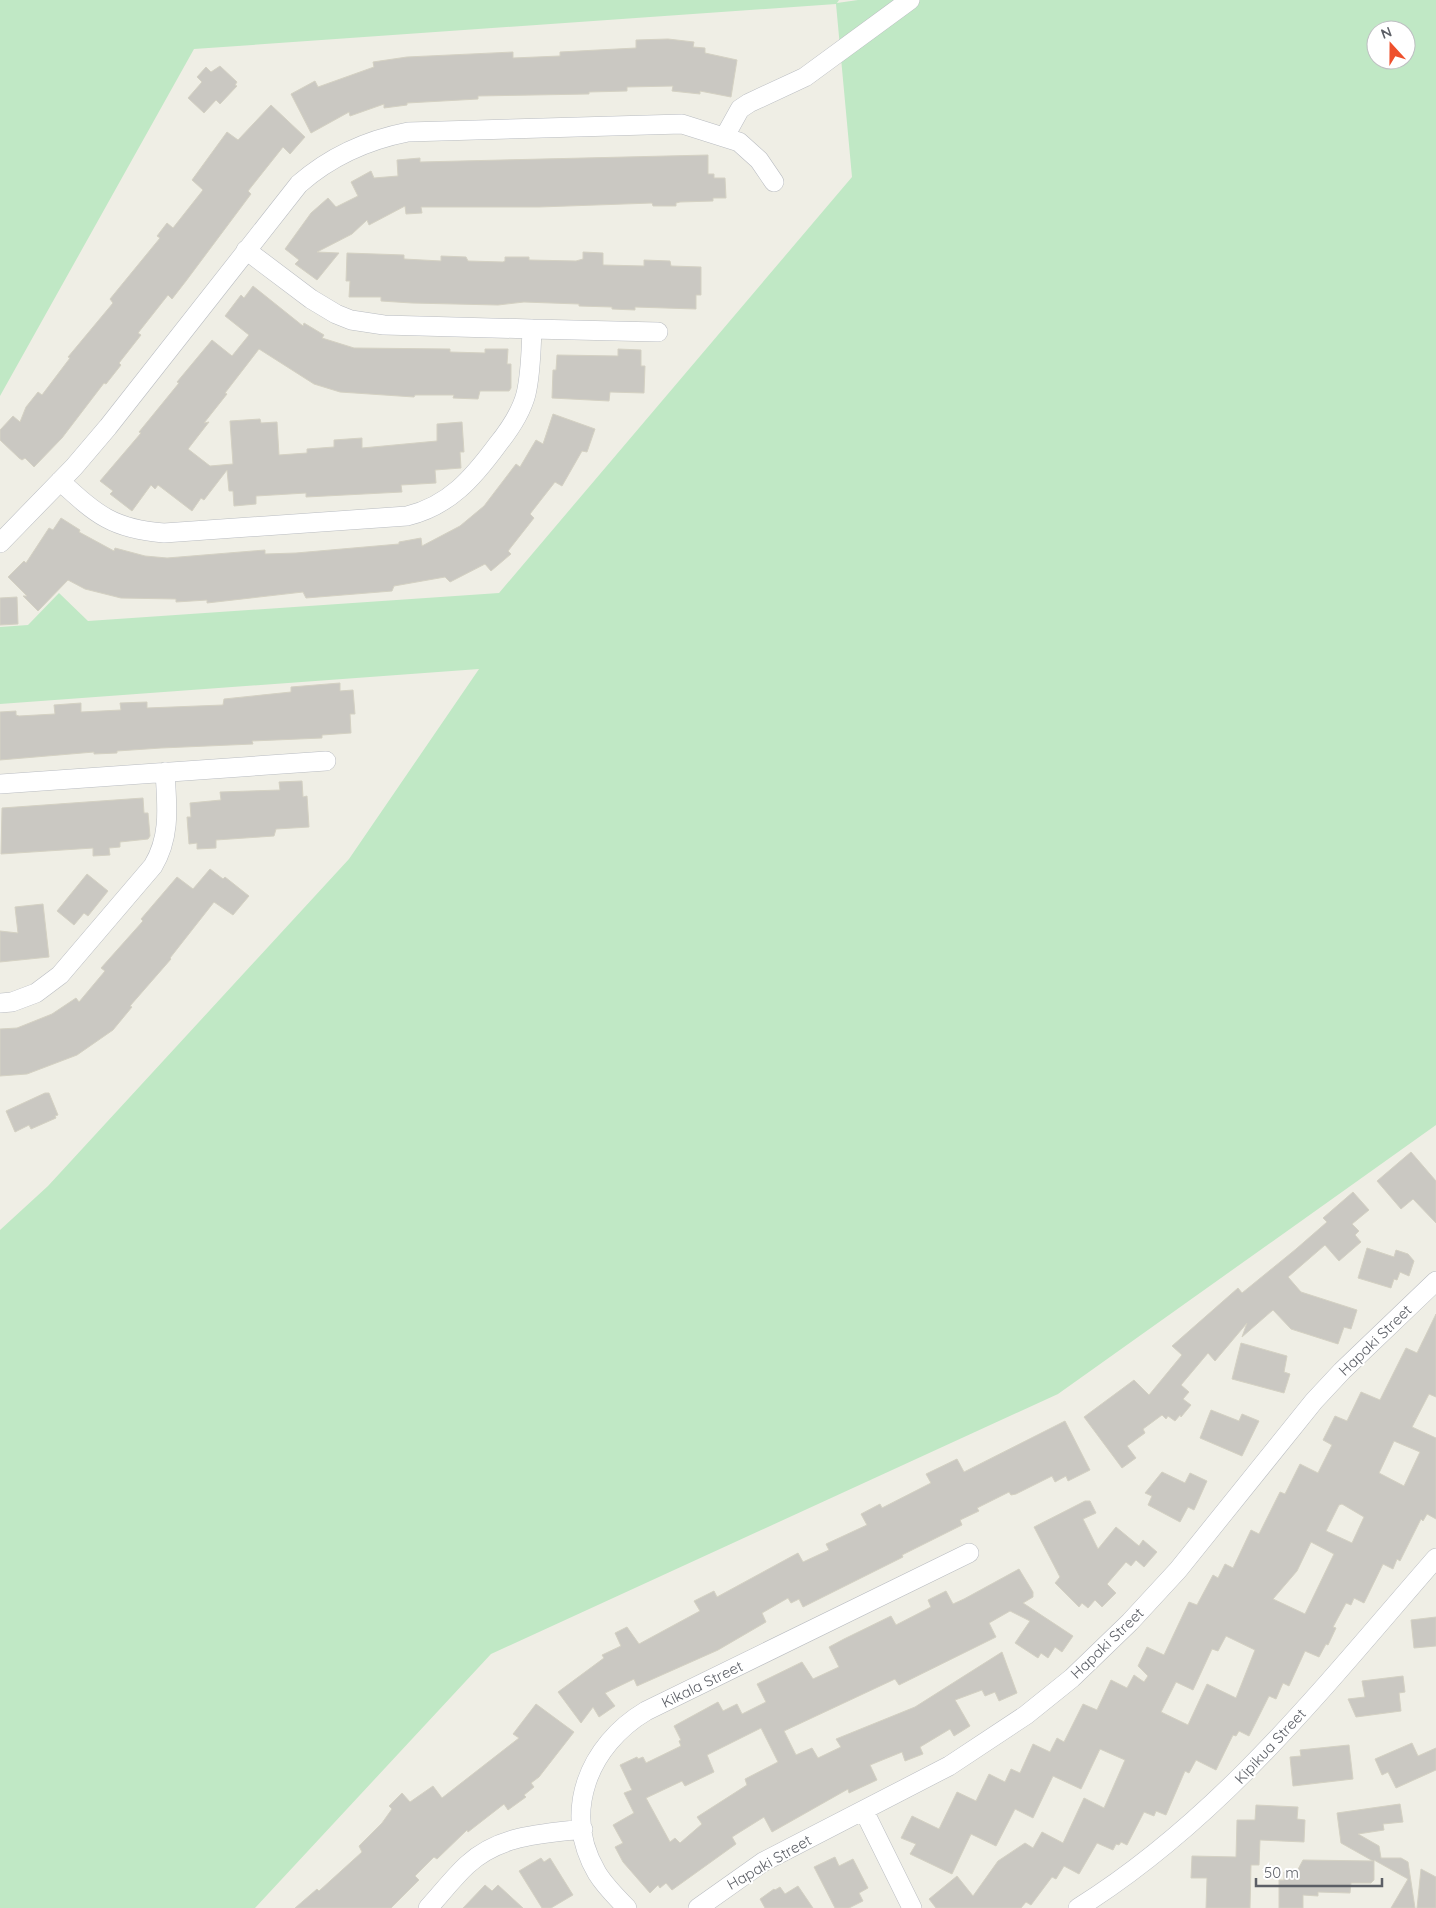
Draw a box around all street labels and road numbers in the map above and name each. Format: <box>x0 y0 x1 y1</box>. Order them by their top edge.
street label: Hapaki Street <box>1334 1300 1416 1380</box>
street label: Hapaki Street <box>1066 1603 1148 1683</box>
street label: Kikala Street <box>658 1656 746 1712</box>
street label: Kipikua Street <box>1230 1704 1310 1788</box>
street label: Hapaki Street <box>723 1830 815 1894</box>

